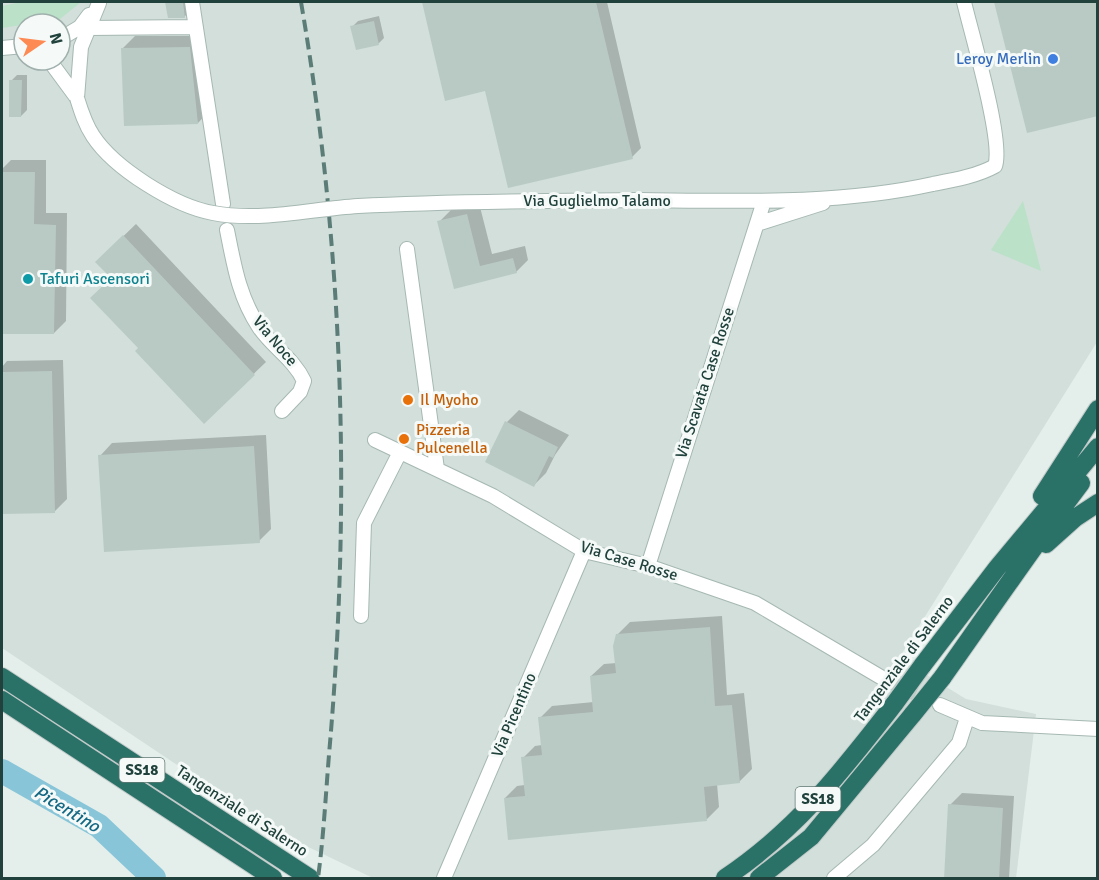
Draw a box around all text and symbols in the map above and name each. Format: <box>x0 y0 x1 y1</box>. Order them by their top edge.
north arrow <box>12 12 72 72</box>
text: N <box>45 31 67 46</box>
place label: Leroy Merlin <box>956 49 1041 69</box>
marker: Leroy Merlin <box>1046 52 1060 66</box>
street label: Via Guglielmo Talamo <box>523 191 671 211</box>
place label: Tafuri Ascensori <box>40 269 150 289</box>
marker: Tafuri Ascensori <box>21 272 35 286</box>
street label: Via Scavata Case Rosse <box>671 305 739 461</box>
street label: Via Noce <box>248 312 302 370</box>
place label: Il Myoho <box>420 390 478 410</box>
marker: Il Myoho <box>401 393 415 407</box>
place label: Pizzeria Pulcenella <box>416 420 488 458</box>
marker: Pizzeria Pulcenella <box>397 432 411 446</box>
street label: Via Case Rosse <box>578 537 680 585</box>
street label: Tangenziale di Salerno <box>850 592 958 726</box>
street label: Via Picentino <box>487 670 541 760</box>
road number: SS18 <box>120 758 164 782</box>
street label: Tangenziale di Salerno <box>172 761 312 861</box>
water label: Picentino <box>30 781 105 838</box>
road number: SS18 <box>796 787 840 811</box>

